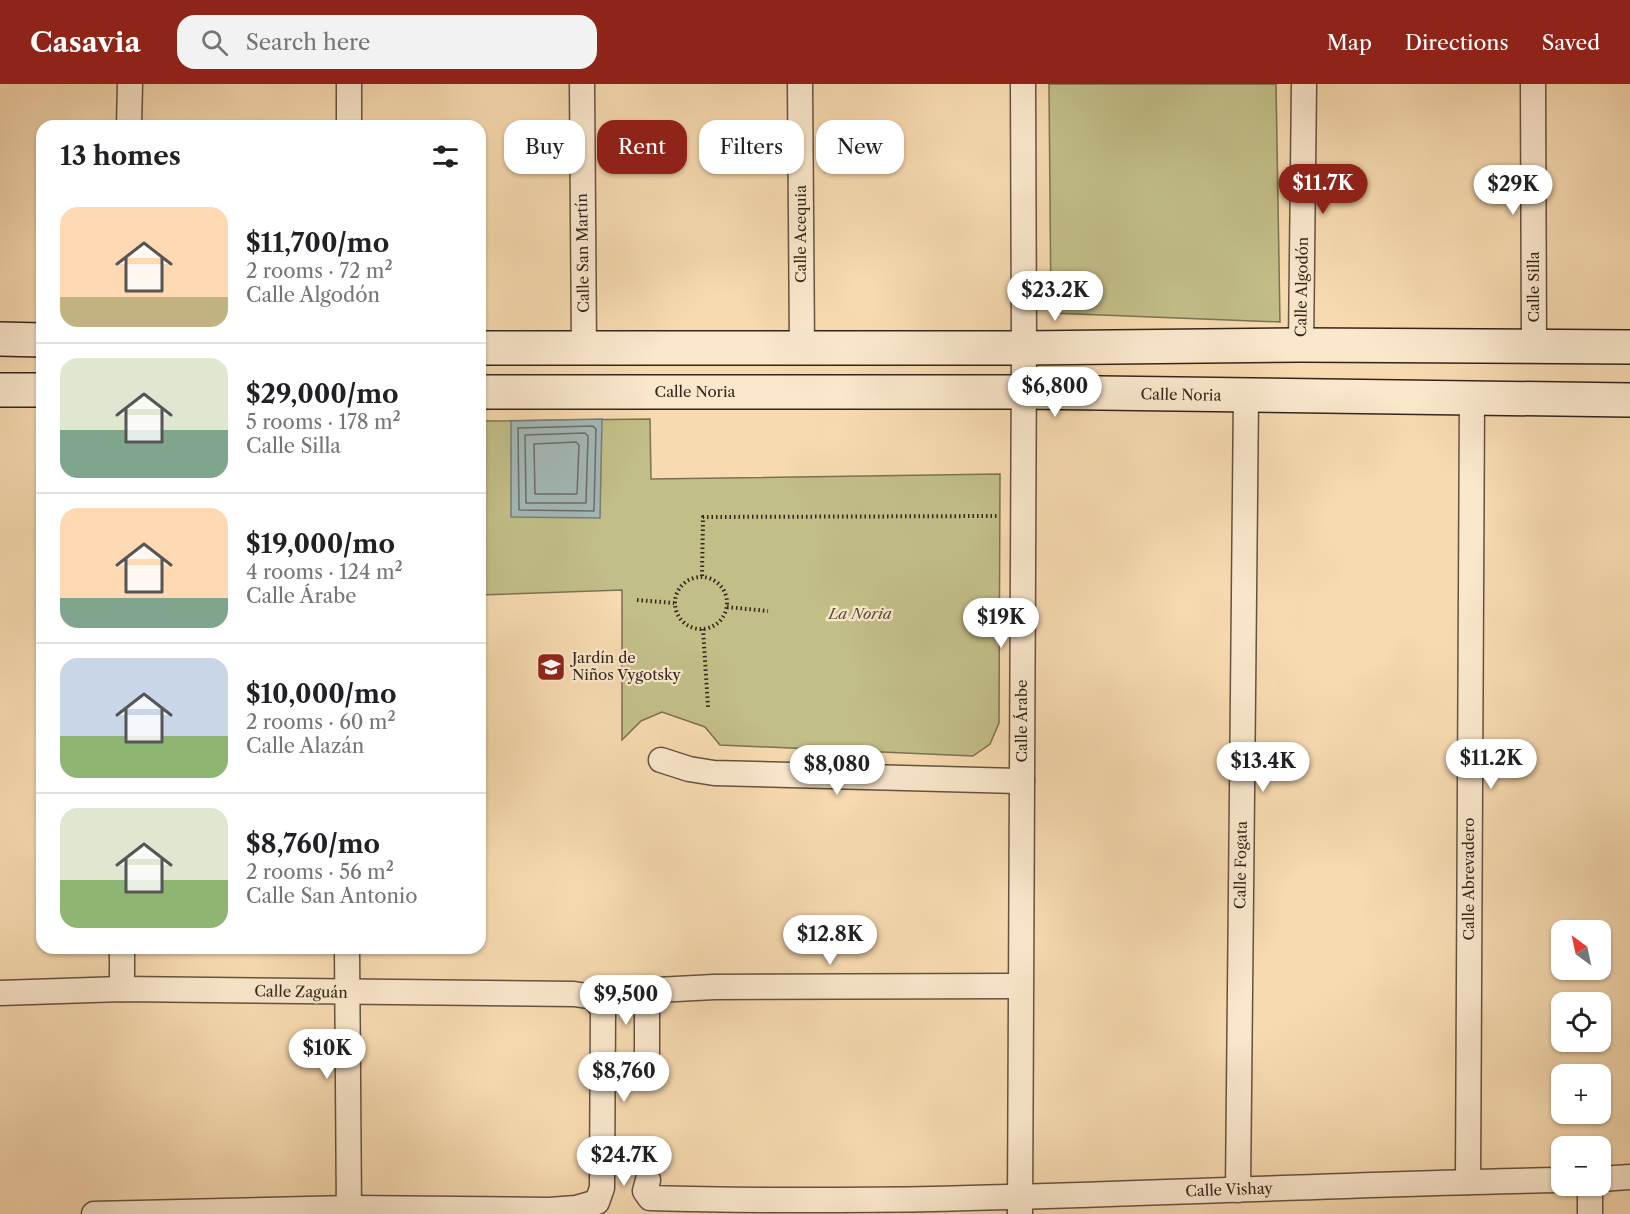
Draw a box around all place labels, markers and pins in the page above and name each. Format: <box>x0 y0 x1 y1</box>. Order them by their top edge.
pin: $11.7K <box>1274 164 1372 215</box>
pin: $29K <box>1477 165 1549 216</box>
pin: $23.2K <box>1006 271 1104 322</box>
pin: $6,800 <box>1006 367 1104 418</box>
pin: $19K <box>965 598 1037 649</box>
place label: Jardín de Niños Vygotsky <box>570 648 682 684</box>
school or university icon: Jardín de Niños Vygotsky <box>535 651 567 683</box>
pin: $11.2K <box>1442 739 1540 790</box>
pin: $13.4K <box>1214 742 1312 793</box>
pin: $8,080 <box>788 745 886 796</box>
pin: $12.8K <box>781 915 879 966</box>
pin: $9,500 <box>577 975 675 1026</box>
pin: $10K <box>291 1029 363 1080</box>
pin: $8,760 <box>575 1052 673 1103</box>
pin: $24.7K <box>575 1136 673 1187</box>

